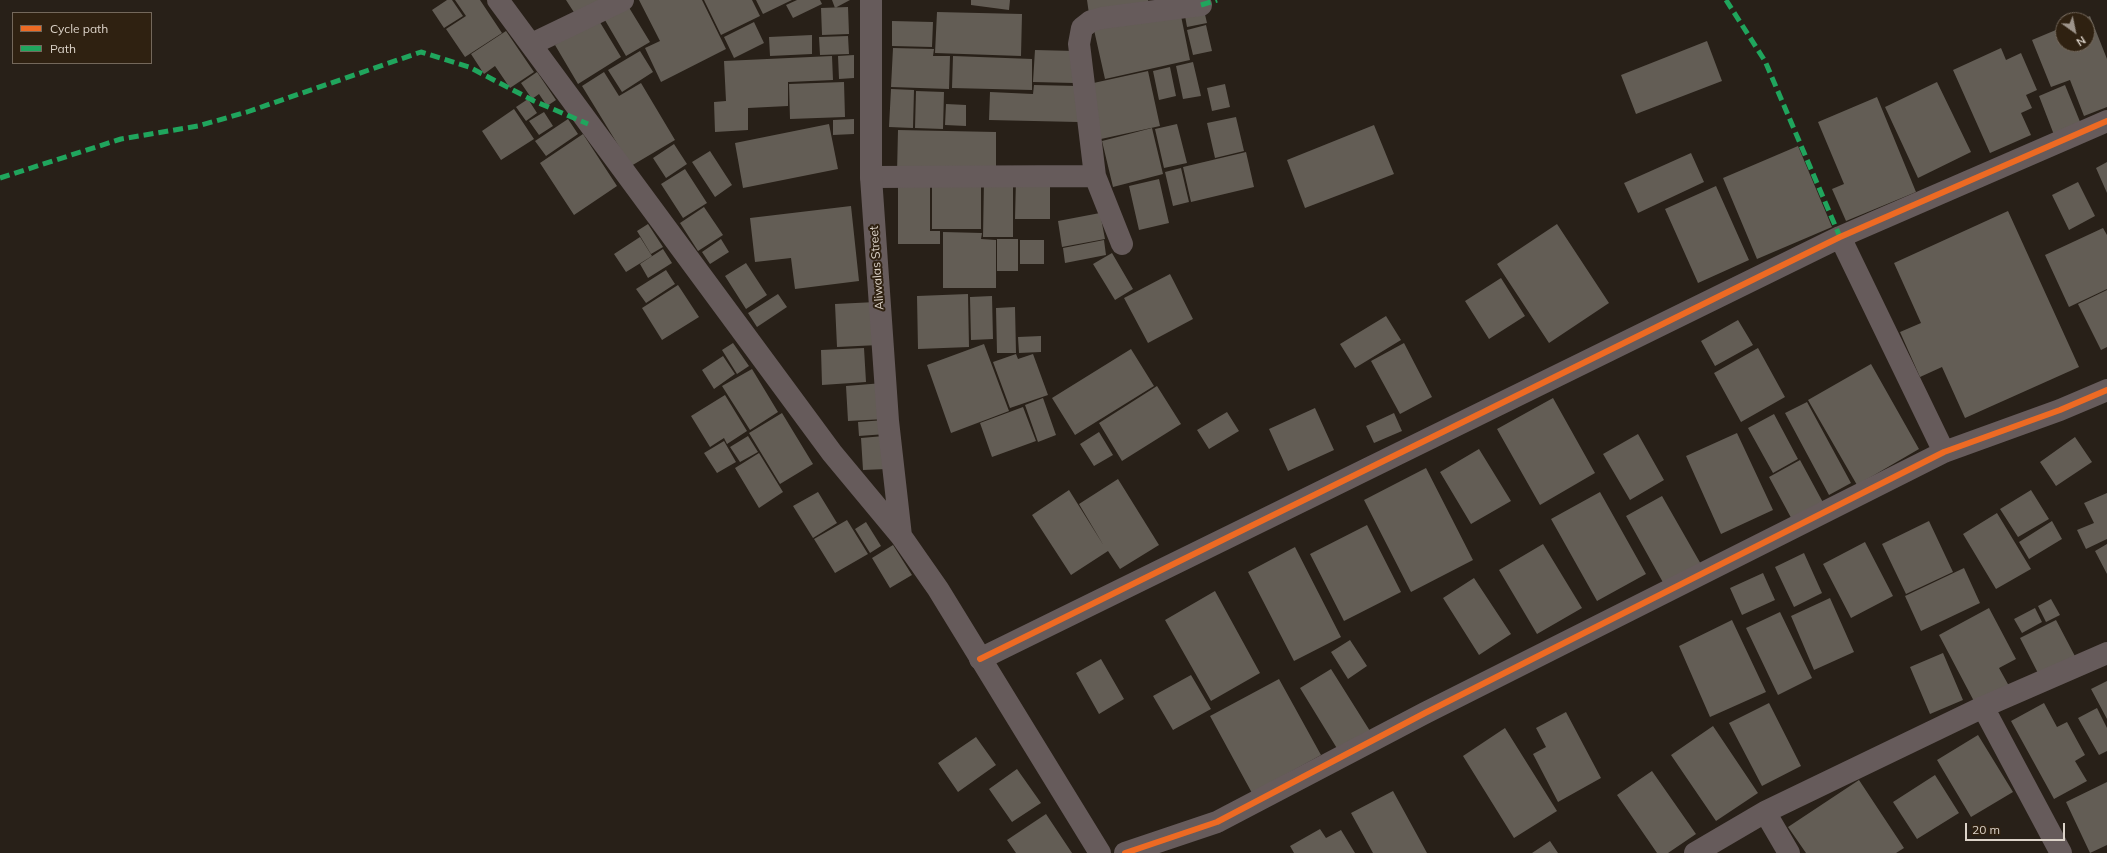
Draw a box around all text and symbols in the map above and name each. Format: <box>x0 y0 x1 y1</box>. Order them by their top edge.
legend <box>12 12 152 64</box>
north arrow <box>2055 12 2095 52</box>
text: Cycle path <box>50 21 108 36</box>
text: N <box>2074 33 2088 49</box>
text: Path <box>50 41 76 56</box>
street label: Aliwalas Street <box>867 225 887 311</box>
scale bar <box>1967 815 2067 841</box>
text: 20 m <box>1972 822 2000 837</box>

